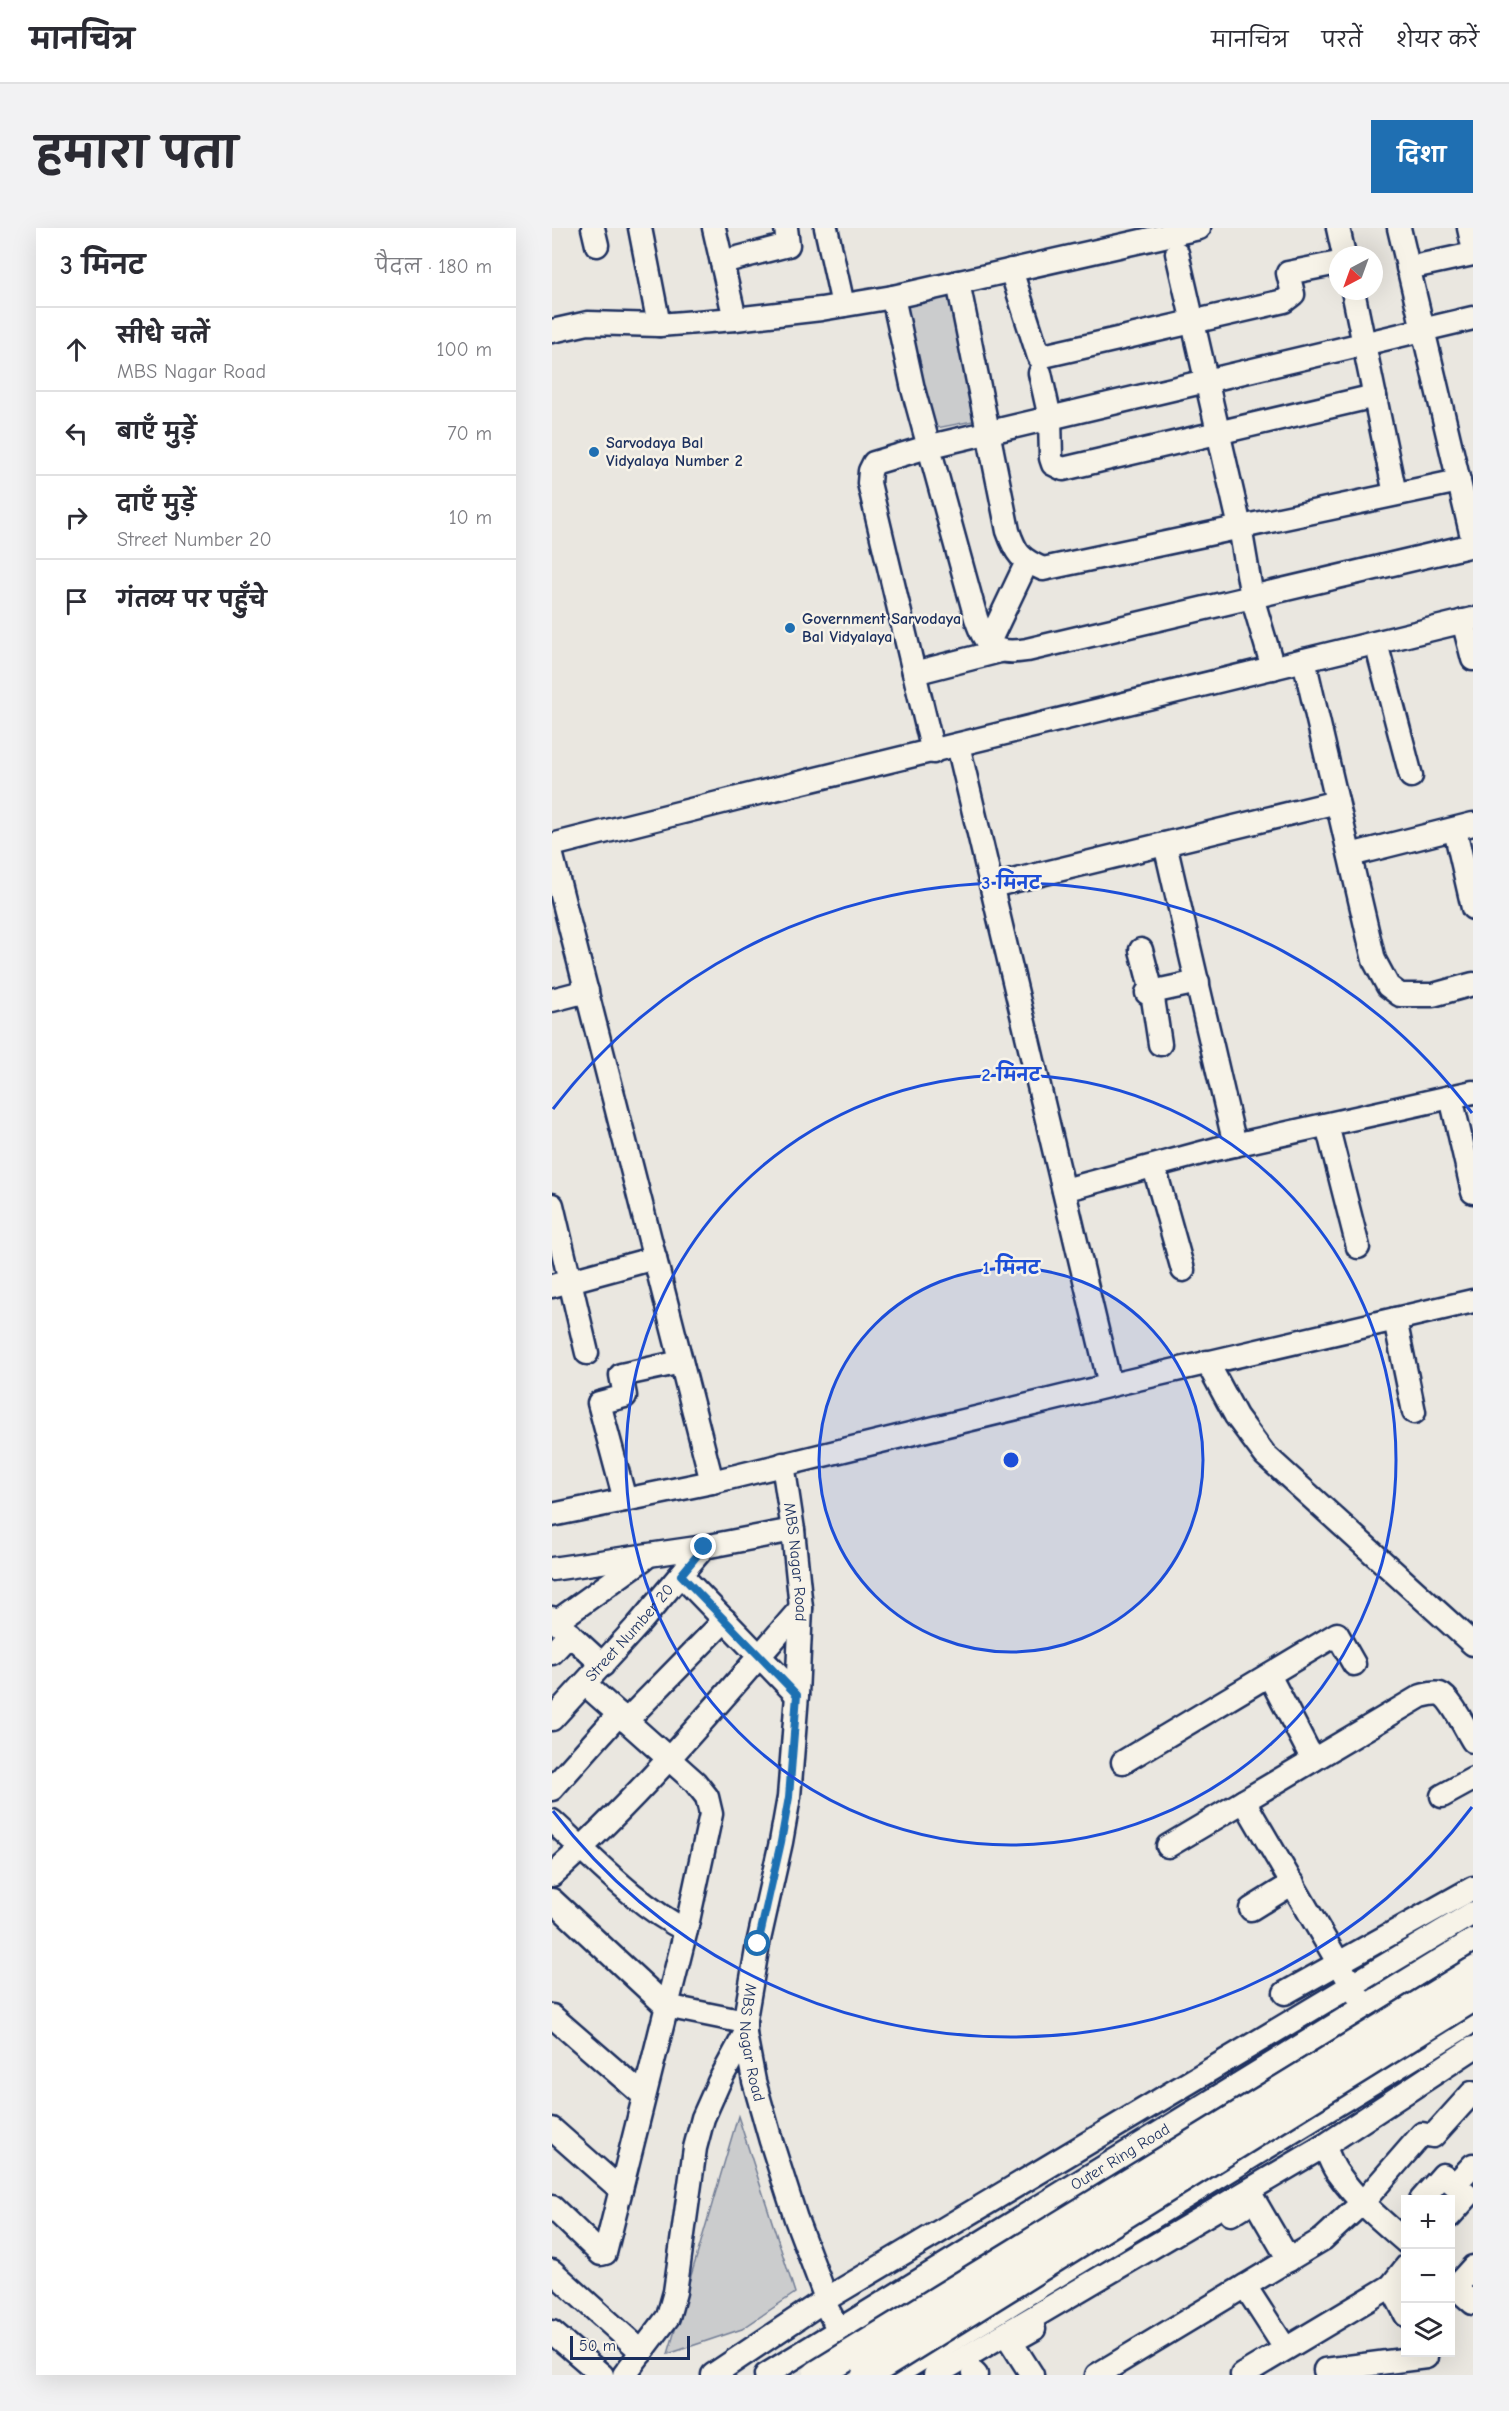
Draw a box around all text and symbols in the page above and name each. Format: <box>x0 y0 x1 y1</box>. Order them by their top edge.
text: मानचित्र <box>30 24 134 56</box>
text: मानचित्र <box>1211 28 1288 52</box>
text: परतें <box>1321 28 1363 52</box>
text: शेयर करें <box>1396 28 1479 52</box>
button: दिशा <box>1371 120 1473 193</box>
text: हमारा पता <box>36 129 238 178</box>
north arrow <box>1329 246 1383 300</box>
text: 3 मिनट <box>60 251 145 281</box>
text: पैदल · 180 m <box>375 255 492 278</box>
text: सीधे चलें <box>117 323 209 349</box>
icon: ahead <box>60 333 93 366</box>
text: 100 m <box>437 338 492 361</box>
text: MBS Nagar Road <box>117 360 266 383</box>
icon: left <box>60 417 93 450</box>
text: बाएँ मुड़ें <box>117 419 196 445</box>
text: 70 m <box>447 422 492 445</box>
place label: Sarvodaya Bal Vidyalaya Number 2 <box>606 434 743 470</box>
marker: Sarvodaya Bal Vidyalaya Number 2 <box>587 445 601 459</box>
text: दाएँ मुड़ें <box>117 491 196 517</box>
icon: right <box>60 501 93 534</box>
text: 10 m <box>449 506 492 529</box>
text: Street Number 20 <box>117 528 272 551</box>
icon: arrive <box>60 585 93 618</box>
text: गंतव्य पर पहुँचे <box>117 587 266 613</box>
place label: Government Sarvodaya Bal Vidyalaya <box>802 610 961 646</box>
marker: Government Sarvodaya Bal Vidyalaya <box>783 621 797 635</box>
text: 3 मिनट <box>982 868 1043 894</box>
text: 2 मिनट <box>981 1060 1043 1086</box>
text: 1 मिनट <box>982 1253 1042 1279</box>
centre of rings <box>1001 1450 1021 1470</box>
street label: MBS Nagar Road <box>780 1502 810 1622</box>
route end <box>690 1533 716 1559</box>
street label: Street Number 20 <box>582 1581 678 1685</box>
route start <box>744 1930 770 1956</box>
street label: MBS Nagar Road <box>736 1982 768 2104</box>
street label: Outer Ring Road <box>1068 2120 1173 2194</box>
map controls <box>1401 2195 1455 2357</box>
button: + <box>1401 2195 1455 2249</box>
button: − <box>1401 2249 1455 2303</box>
button: layers <box>1401 2303 1455 2357</box>
scale bar <box>570 2333 690 2360</box>
text: 50 m <box>579 2337 616 2355</box>

